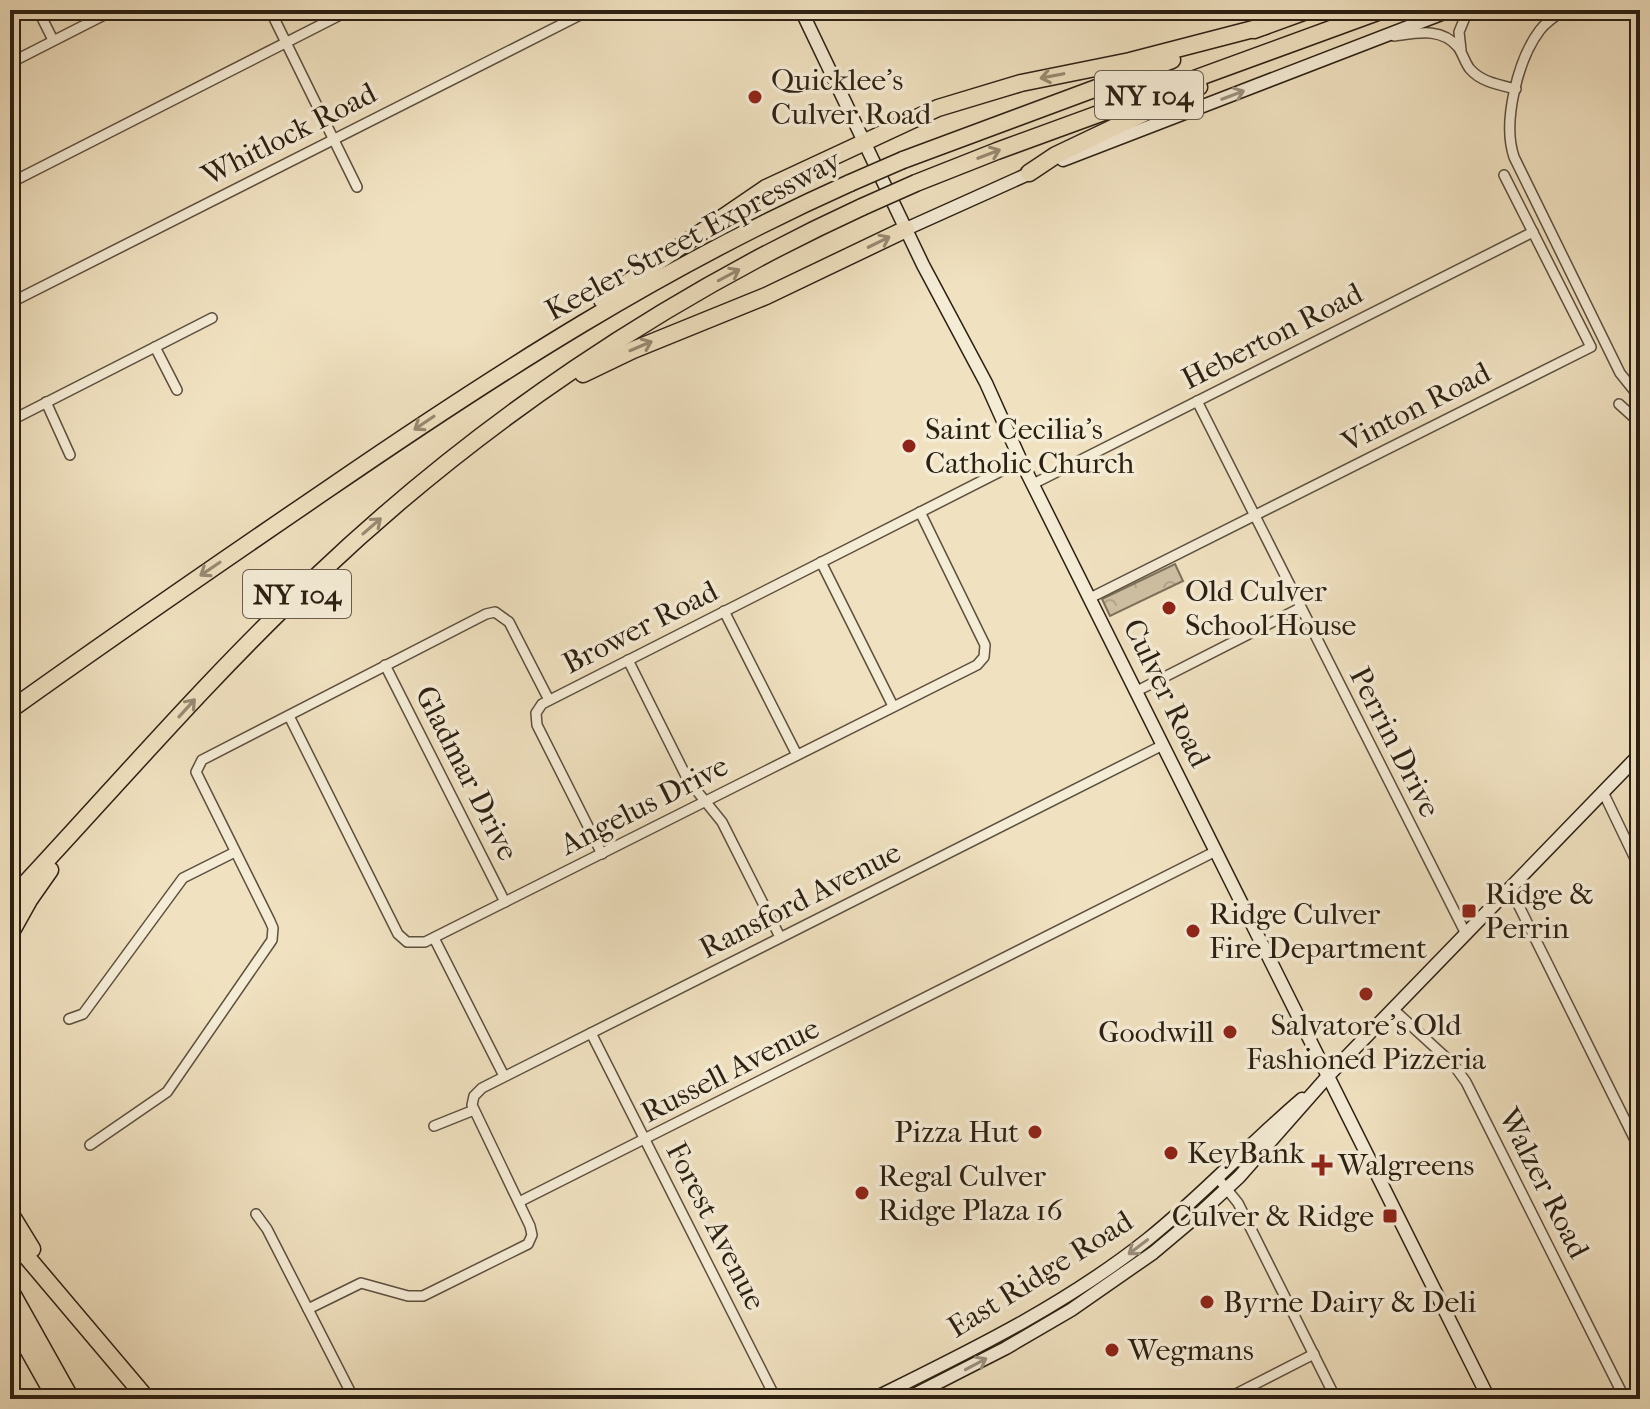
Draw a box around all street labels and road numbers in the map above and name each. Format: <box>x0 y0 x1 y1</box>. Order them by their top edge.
road number: NY 104 <box>1095 71 1203 119</box>
street label: Whitlock Road <box>195 75 383 194</box>
street label: Keeler Street Expressway <box>540 142 848 328</box>
street label: Heberton Road <box>1176 276 1369 397</box>
street label: Vinton Road <box>1335 355 1497 460</box>
road number: NY 104 <box>243 570 351 618</box>
street label: Brower Road <box>557 573 724 681</box>
street label: Culver Road <box>1116 613 1218 774</box>
street label: Perrin Drive <box>1342 661 1447 823</box>
street label: Gladmar Drive <box>408 680 526 866</box>
street label: Angelus Drive <box>554 748 734 863</box>
street label: Ransford Avenue <box>694 835 907 966</box>
street label: Russell Avenue <box>635 1011 825 1130</box>
street label: Walzer Road <box>1490 1101 1597 1265</box>
street label: Forest Avenue <box>658 1137 773 1316</box>
street label: East Ridge Road <box>941 1203 1140 1345</box>

